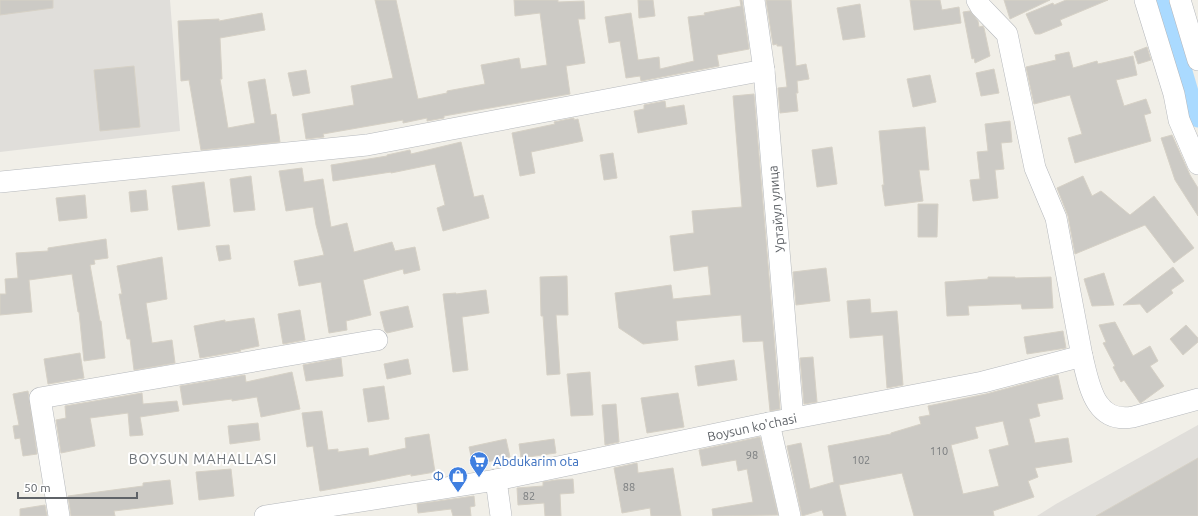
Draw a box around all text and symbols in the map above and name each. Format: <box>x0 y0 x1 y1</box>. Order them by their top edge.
street label: Уртайул улица <box>765 165 787 253</box>
street label: Boysun ko'chasi <box>706 411 798 443</box>
house number: 110 <box>930 445 948 457</box>
house number: 98 <box>746 449 758 461</box>
supermarket icon: Abdukarim ota <box>468 450 490 478</box>
district label: BOYSUN MAHALLASI <box>129 451 277 467</box>
place label: Abdukarim ota <box>493 454 579 468</box>
house number: 102 <box>852 454 870 466</box>
shop icon: Ф <box>447 465 469 493</box>
place label: Ф <box>433 469 444 483</box>
scale bar <box>18 474 137 500</box>
text: 50 m <box>24 481 51 494</box>
house number: 88 <box>623 481 635 493</box>
house number: 82 <box>523 490 535 502</box>

